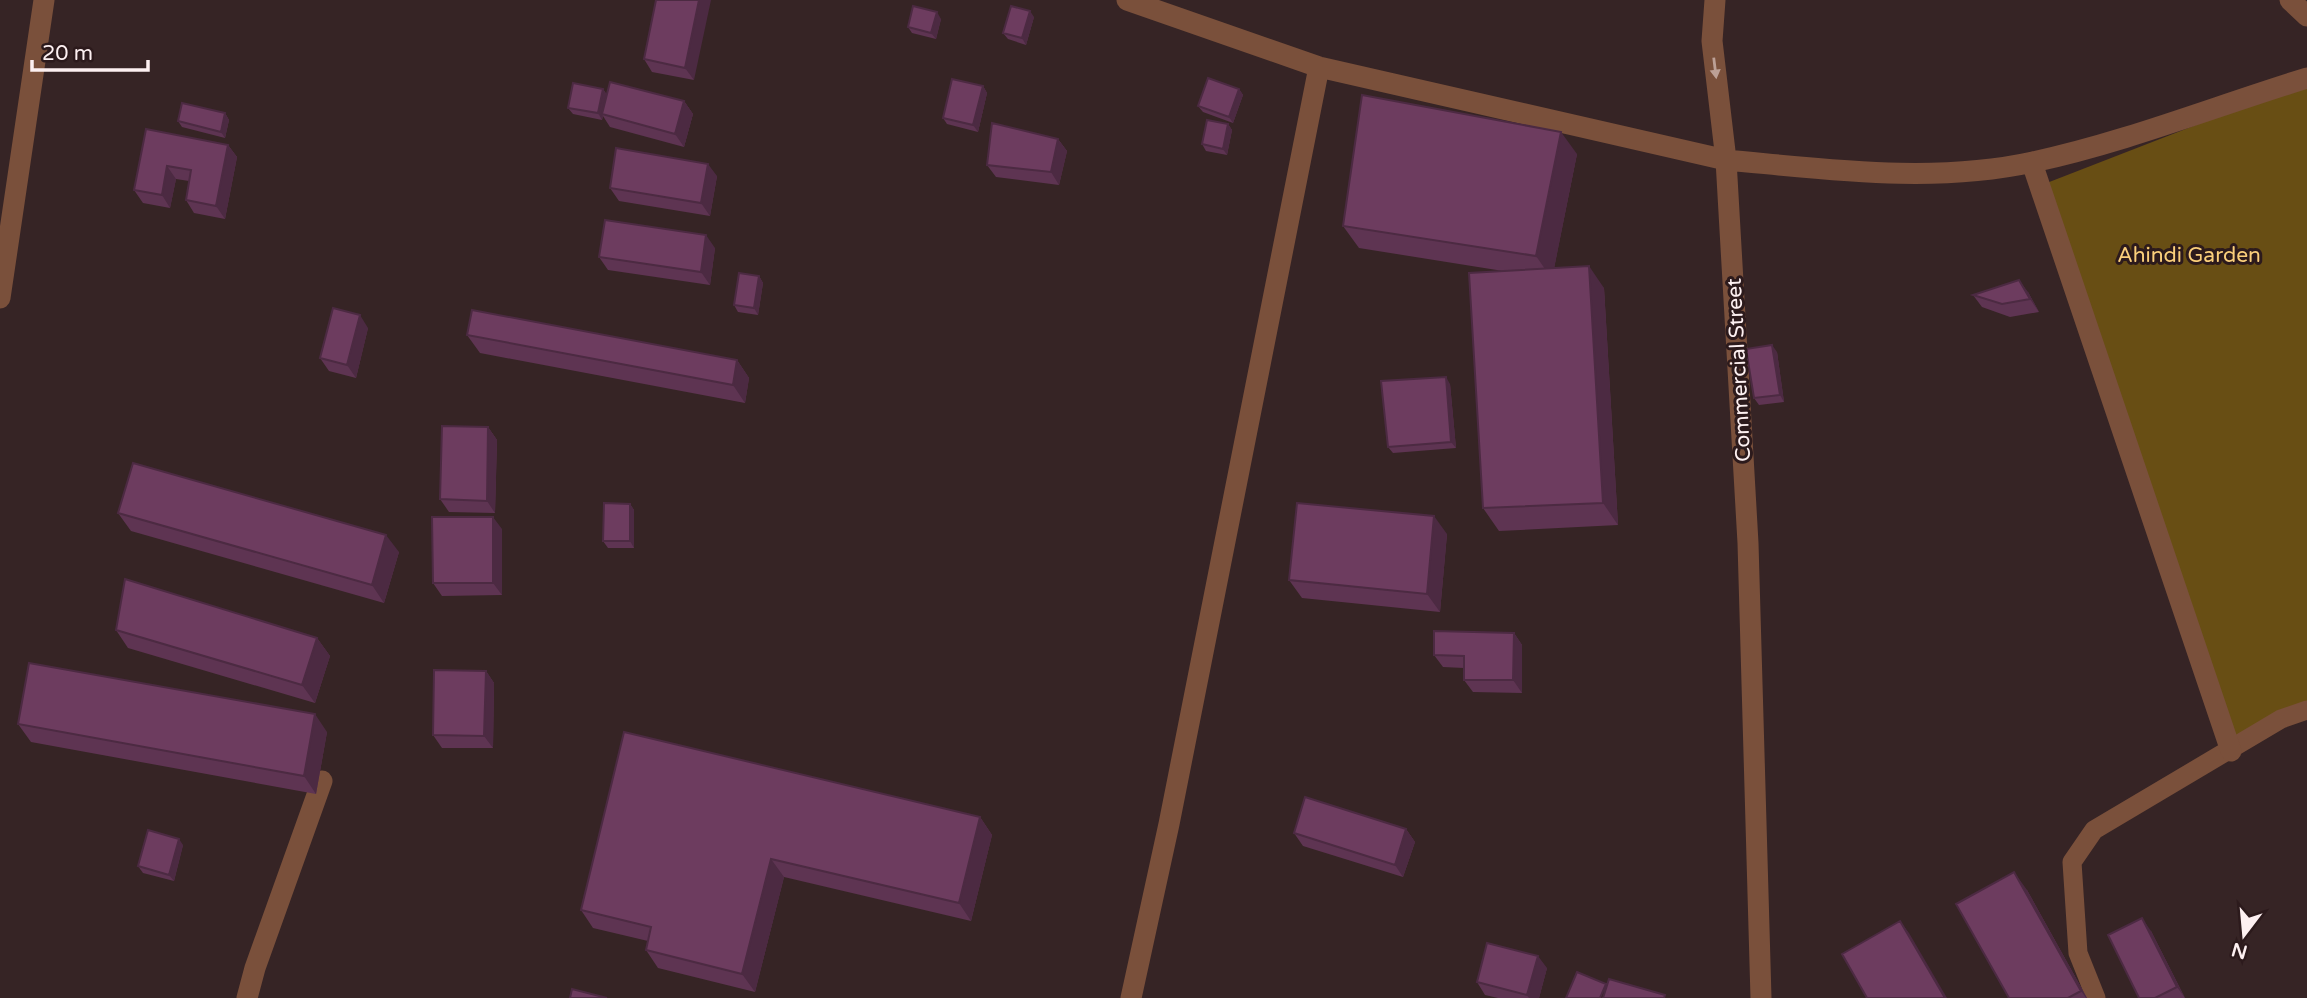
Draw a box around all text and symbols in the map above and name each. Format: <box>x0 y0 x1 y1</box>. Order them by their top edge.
scale bar <box>32 28 147 72</box>
text: 20 m <box>42 41 93 66</box>
one-way arrow <box>1710 57 1721 79</box>
park label: Ahindi Garden <box>2117 243 2261 268</box>
street label: Commercial Street <box>1722 277 1756 463</box>
north arrow <box>2209 900 2279 970</box>
text: N <box>2229 938 2250 963</box>

